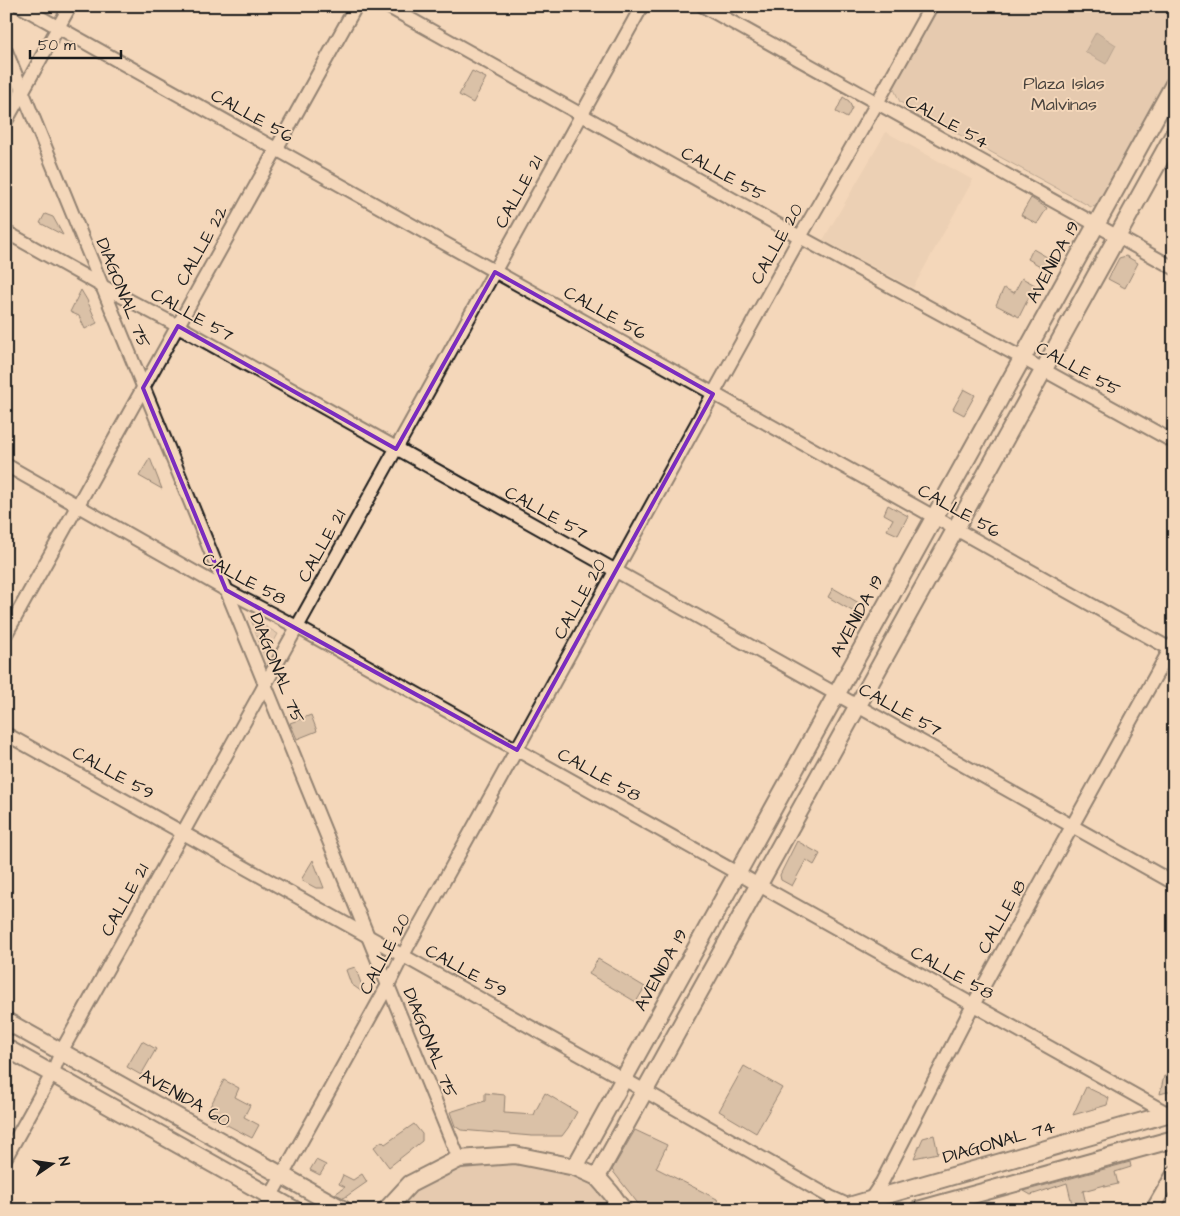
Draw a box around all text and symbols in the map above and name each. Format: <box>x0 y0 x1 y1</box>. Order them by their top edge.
scale bar <box>30 28 121 60</box>
text: 50 m <box>38 35 76 56</box>
park label: Plaza Islas Malvinas <box>1023 71 1105 117</box>
street label: CALLE 56 <box>206 83 298 149</box>
street label: CALLE 54 <box>901 89 993 155</box>
street label: CALLE 55 <box>676 141 770 207</box>
street label: CALLE 21 <box>489 151 549 233</box>
street label: CALLE 20 <box>745 199 809 289</box>
street label: CALLE 22 <box>170 201 235 290</box>
street label: AVENIDA 19 <box>1020 216 1086 308</box>
street label: DIAGONAL 75 <box>90 234 157 352</box>
street label: CALLE 56 <box>559 280 651 346</box>
street label: CALLE 57 <box>146 282 238 348</box>
street label: CALLE 55 <box>1031 336 1125 402</box>
street label: CALLE 56 <box>913 478 1005 544</box>
street label: CALLE 57 <box>500 480 592 546</box>
street label: CALLE 21 <box>292 505 352 587</box>
street label: CALLE 58 <box>198 546 291 612</box>
street label: CALLE 20 <box>548 554 612 644</box>
street label: AVENIDA 19 <box>824 570 890 662</box>
street label: DIAGONAL 75 <box>244 609 311 727</box>
street label: CALLE 57 <box>854 677 946 743</box>
street label: CALLE 59 <box>68 740 158 806</box>
street label: CALLE 58 <box>553 742 645 808</box>
street label: CALLE 21 <box>95 859 155 941</box>
street label: CALLE 18 <box>971 875 1033 959</box>
street label: CALLE 20 <box>353 909 417 999</box>
street label: AVENIDA 19 <box>628 924 694 1016</box>
street label: CALLE 59 <box>421 938 511 1004</box>
street label: CALLE 58 <box>906 940 998 1006</box>
street label: DIAGONAL 75 <box>397 984 464 1102</box>
street label: AVENIDA 60 <box>135 1063 235 1133</box>
street label: DIAGONAL 74 <box>940 1114 1058 1170</box>
north arrow <box>28 1138 78 1188</box>
text: N <box>53 1155 74 1168</box>

